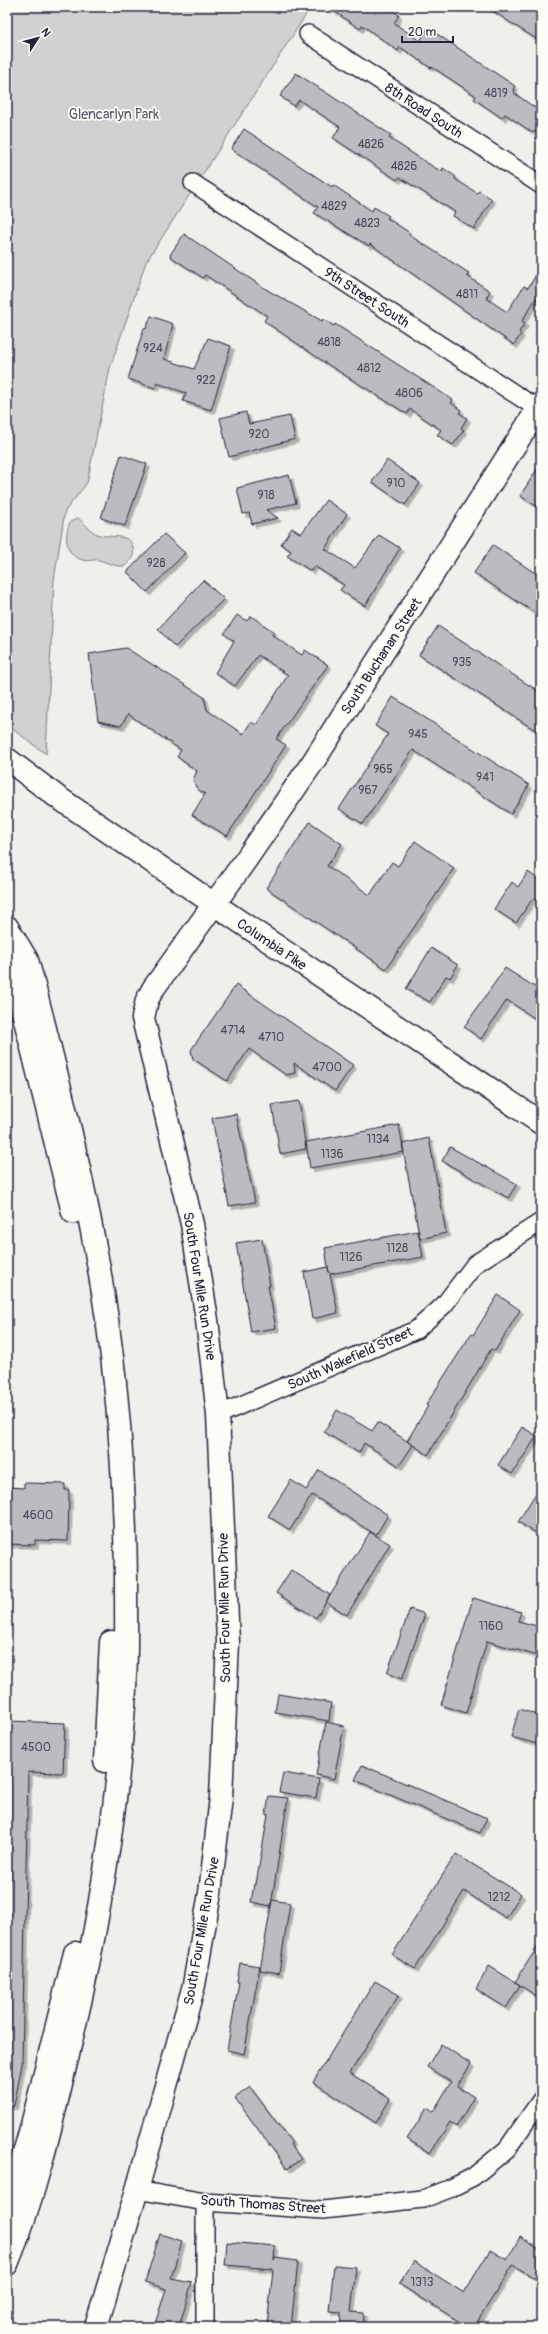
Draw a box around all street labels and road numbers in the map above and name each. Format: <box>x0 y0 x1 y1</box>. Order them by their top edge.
street label: 8th Road South <box>382 79 466 142</box>
street label: 9th Street South <box>321 263 413 331</box>
street label: South Buchanan Street <box>337 594 426 718</box>
street label: Columbia Pike <box>234 915 310 974</box>
street label: South Four Mile Run Drive <box>179 1211 220 1362</box>
street label: South Wakefield Street <box>285 1323 416 1394</box>
street label: South Four Mile Run Drive <box>215 1533 234 1683</box>
street label: South Four Mile Run Drive <box>180 1856 223 2006</box>
street label: South Thomas Street <box>200 2192 327 2217</box>

